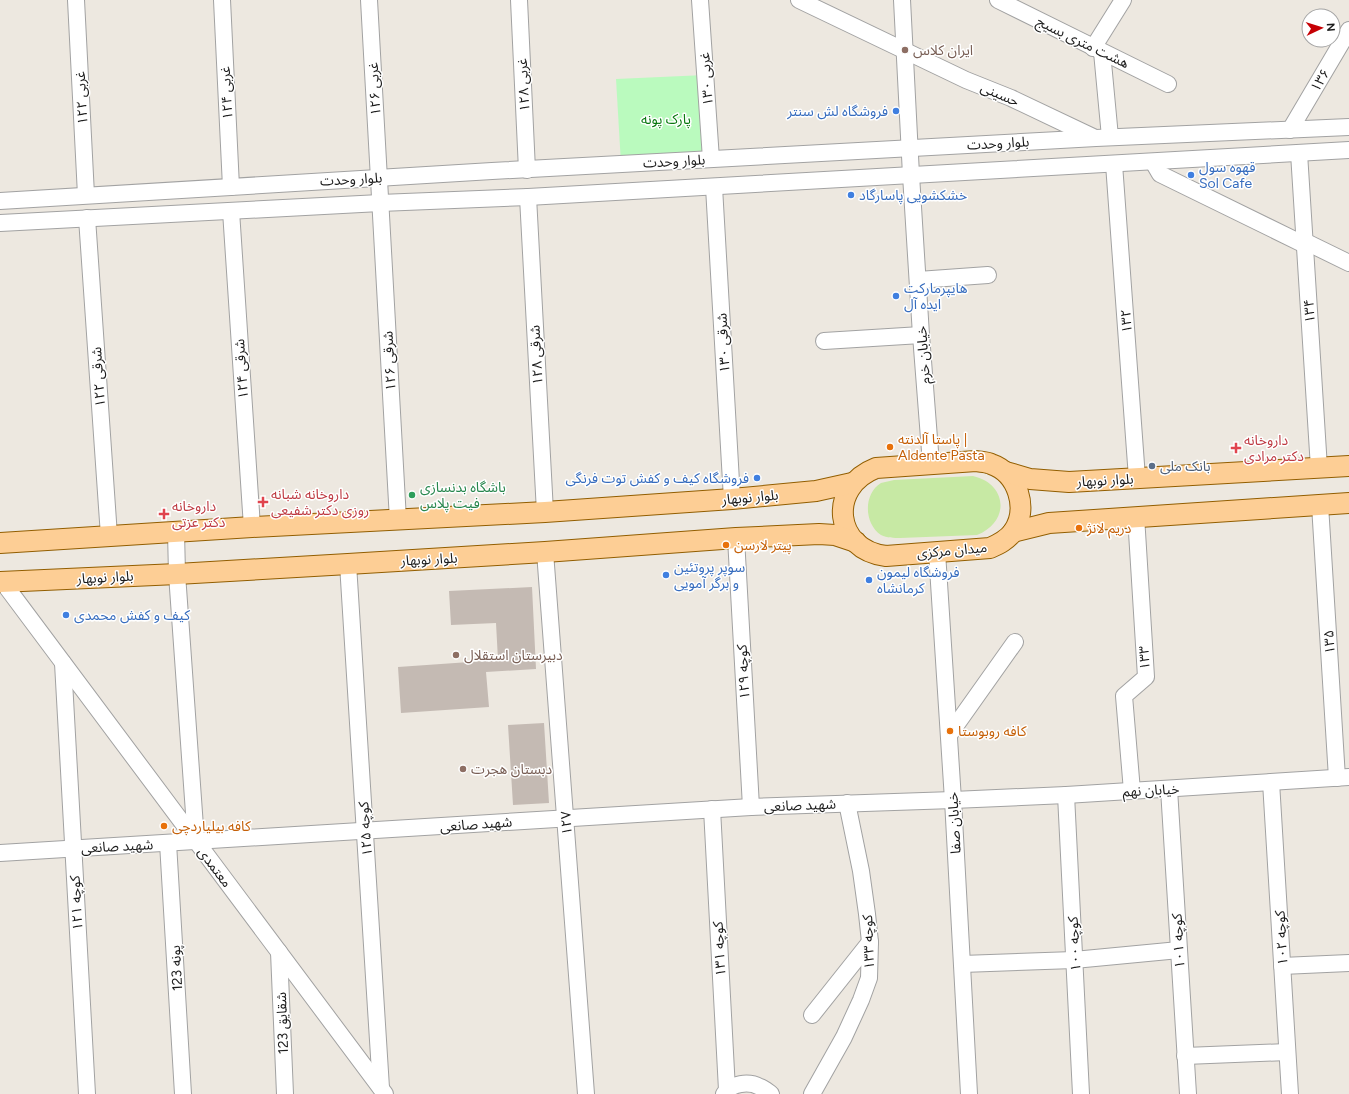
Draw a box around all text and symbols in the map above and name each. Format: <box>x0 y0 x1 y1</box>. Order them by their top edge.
north arrow <box>1301 8 1341 48</box>
street label: هشت متری بسیج <box>1033 13 1132 74</box>
text: N <box>1324 23 1337 32</box>
place label: ایران کلاس <box>913 42 973 59</box>
marker: ایران کلاس <box>900 45 910 55</box>
street label: ۱۳۰ غربی <box>696 52 717 106</box>
street label: ۱۲۸ غربی <box>514 58 533 112</box>
street label: ۱۲۶ غربی <box>365 62 384 116</box>
street label: ۱۲۴ غربی <box>217 66 236 120</box>
street label: ۱۳۶ <box>1307 66 1334 95</box>
street label: ۱۲۲ غربی <box>72 71 91 125</box>
street label: حسینی <box>978 79 1022 110</box>
place label: فروشگاه لش سنتر <box>786 103 888 120</box>
marker: فروشگاه لش سنتر <box>891 106 901 116</box>
park label: پارک پونه <box>641 111 691 129</box>
street label: بلوار وحدت <box>966 133 1030 154</box>
street label: بلوار وحدت <box>642 151 706 172</box>
place label: قهوه سول Sol Cafe <box>1199 159 1255 192</box>
street label: بلوار وحدت <box>319 169 383 190</box>
marker: قهوه سول Sol Cafe <box>1186 170 1196 180</box>
place label: خشکشویی پاسارگاد <box>859 187 967 205</box>
marker: خشکشویی پاسارگاد <box>846 190 856 200</box>
place label: هایپرمارکت ایده آل <box>904 280 968 313</box>
marker: هایپرمارکت ایده آل <box>891 291 901 301</box>
street label: ۱۳۴ <box>1300 298 1319 324</box>
street label: ۱۳۲ <box>1117 308 1136 334</box>
street label: ۱۳۰ شرقی <box>713 312 734 373</box>
street label: ۱۲۸ شرقی <box>526 324 547 385</box>
street label: خیابان خرم <box>913 325 936 385</box>
street label: ۱۲۶ شرقی <box>379 330 400 391</box>
street label: ۱۲۴ شرقی <box>231 338 252 400</box>
street label: ۱۲۲ شرقی <box>88 346 109 408</box>
place label: پاستا آلدنته | Aldente Pasta <box>898 431 985 464</box>
place label: داروخانه دکتر مرادی <box>1244 432 1304 465</box>
marker: پاستا آلدنته | Aldente Pasta <box>885 442 895 452</box>
marker: داروخانه دکتر مرادی <box>1231 443 1241 453</box>
place label: بانک ملی <box>1160 458 1211 475</box>
marker: بانک ملی <box>1147 461 1157 471</box>
place label: فروشگاه کیف و کفش توت فرنگی <box>565 470 749 487</box>
street label: بلوار نوبهار <box>1075 471 1134 491</box>
marker: فروشگاه کیف و کفش توت فرنگی <box>752 473 762 483</box>
place label: باشگاه بدنسازی فیت پلاس <box>420 479 506 513</box>
place label: داروخانه شبانه روزی دکتر شفیعی <box>271 486 369 519</box>
street label: بلوار نوبهار <box>720 487 779 509</box>
marker: باشگاه بدنسازی فیت پلاس <box>407 490 417 500</box>
marker: داروخانه شبانه روزی دکتر شفیعی <box>258 497 268 507</box>
place label: داروخانه دکتر عزتی <box>172 498 226 531</box>
marker: داروخانه دکتر عزتی <box>159 509 169 519</box>
place label: دریم لانژ <box>1086 520 1132 539</box>
marker: دریم لانژ <box>1074 523 1084 533</box>
place label: پیتر لارسن <box>734 537 792 555</box>
street label: میدان مرکزی <box>916 539 988 562</box>
marker: پیتر لارسن <box>721 540 731 550</box>
street label: بلوار نوبهار <box>399 550 458 570</box>
place label: سوپر پروتئین و برگر آمویی <box>674 559 745 592</box>
place label: فروشگاه لیمون کرمانشاه <box>877 564 960 597</box>
street label: بلوار نوبهار <box>75 568 134 588</box>
marker: سوپر پروتئین و برگر آمویی <box>661 570 671 580</box>
marker: فروشگاه لیمون کرمانشاه <box>864 575 874 585</box>
place label: کیف و کفش محمدی <box>74 607 190 624</box>
marker: کیف و کفش محمدی <box>61 610 71 620</box>
street label: ۱۳۵ <box>1320 629 1339 655</box>
street label: کوچه ۱۲۹ <box>734 644 754 700</box>
street label: ۱۳۳ <box>1136 646 1153 670</box>
place label: دبیرستان استقلال <box>464 647 563 664</box>
marker: دبیرستان استقلال <box>451 650 461 660</box>
place label: کافه روبوستا <box>958 723 1027 740</box>
marker: کافه روبوستا <box>945 726 955 736</box>
place label: دبستان هجرت <box>471 761 552 778</box>
marker: دبستان هجرت <box>458 764 468 774</box>
street label: خیابان نهم <box>1122 781 1180 802</box>
street label: خیابان صفا <box>944 792 965 854</box>
street label: شهید صانعی <box>764 796 836 815</box>
street label: کوچه ۱۲۵ <box>355 801 377 857</box>
street label: ۱۲۷ <box>557 810 576 836</box>
street label: شهید صانعی <box>439 813 513 835</box>
place label: کافه بیلیاردچی <box>172 818 251 836</box>
marker: کافه بیلیاردچی <box>159 821 169 831</box>
street label: شهید صانعی <box>80 836 154 857</box>
street label: معتمدی <box>194 844 235 891</box>
street label: کوچه ۱۲۱ <box>67 875 87 931</box>
street label: کوچه ۱۰۲ <box>1272 910 1292 966</box>
street label: کوچه ۱۰۱ <box>1169 913 1189 969</box>
street label: کوچه ۱۳۳ <box>859 914 879 970</box>
street label: کوچه ۱۰۰ <box>1065 916 1085 972</box>
street label: کوچه ۱۳۱ <box>710 921 730 977</box>
street label: 123 پونه <box>167 944 187 991</box>
street label: 123 شقایق <box>273 992 293 1054</box>

